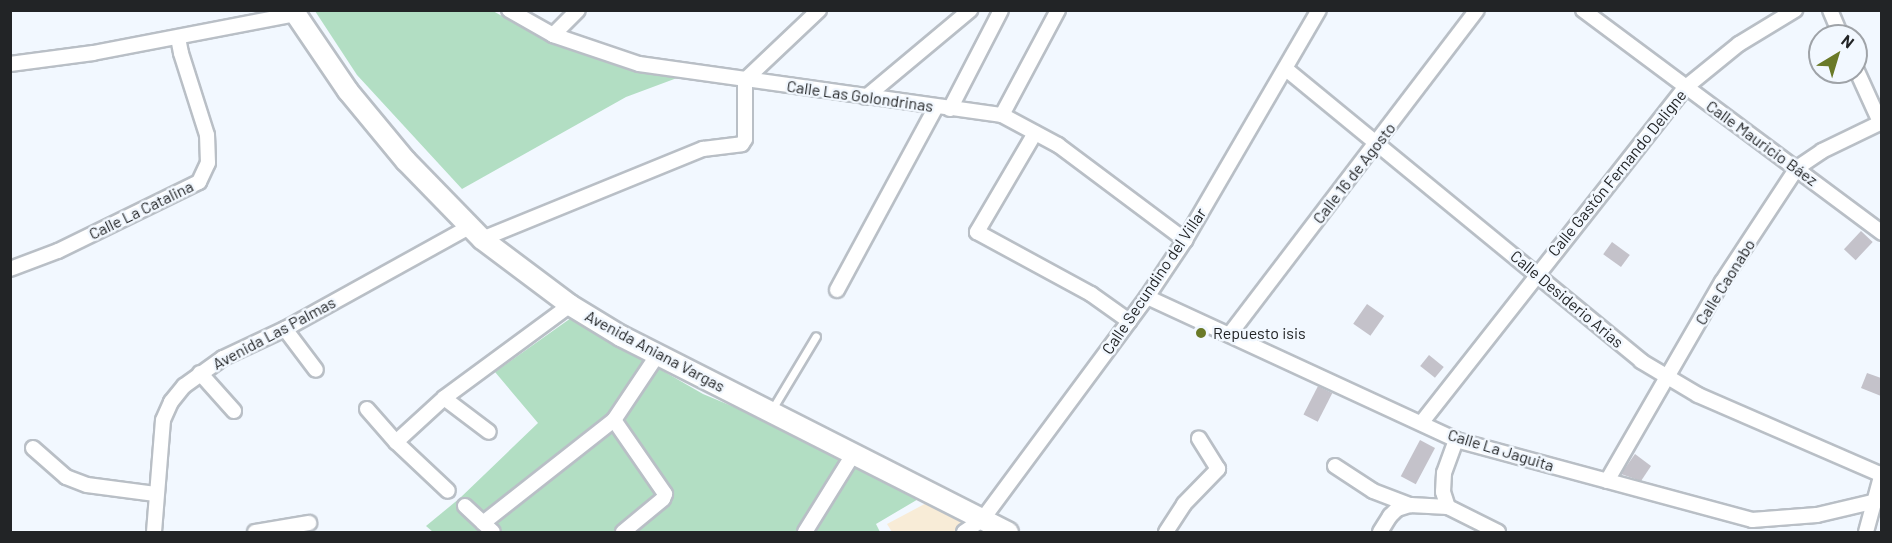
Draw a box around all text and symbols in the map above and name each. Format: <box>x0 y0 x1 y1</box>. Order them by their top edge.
north arrow <box>1808 24 1868 84</box>
text: N <box>1838 30 1858 52</box>
street label: Calle Las Golondrinas <box>786 76 934 116</box>
street label: Calle Gastón Fernando Deligne <box>1544 86 1690 260</box>
street label: Calle Mauricio Báez <box>1703 96 1821 190</box>
street label: Calle 16 de Agosto <box>1309 119 1399 227</box>
street label: Calle La Catalina <box>86 176 196 244</box>
street label: Calle Secundino del Villar <box>1098 204 1210 358</box>
street label: Calle Caonabo <box>1691 236 1759 328</box>
street label: Calle Desiderio Arias <box>1507 246 1627 352</box>
street label: Avenida Las Palmas <box>209 292 339 374</box>
street label: Avenida Aniana Vargas <box>582 306 728 396</box>
place label: Repuesto isis <box>1213 323 1306 343</box>
marker: Repuesto isis <box>1194 326 1208 340</box>
street label: Calle La Jaguita <box>1446 425 1556 475</box>

